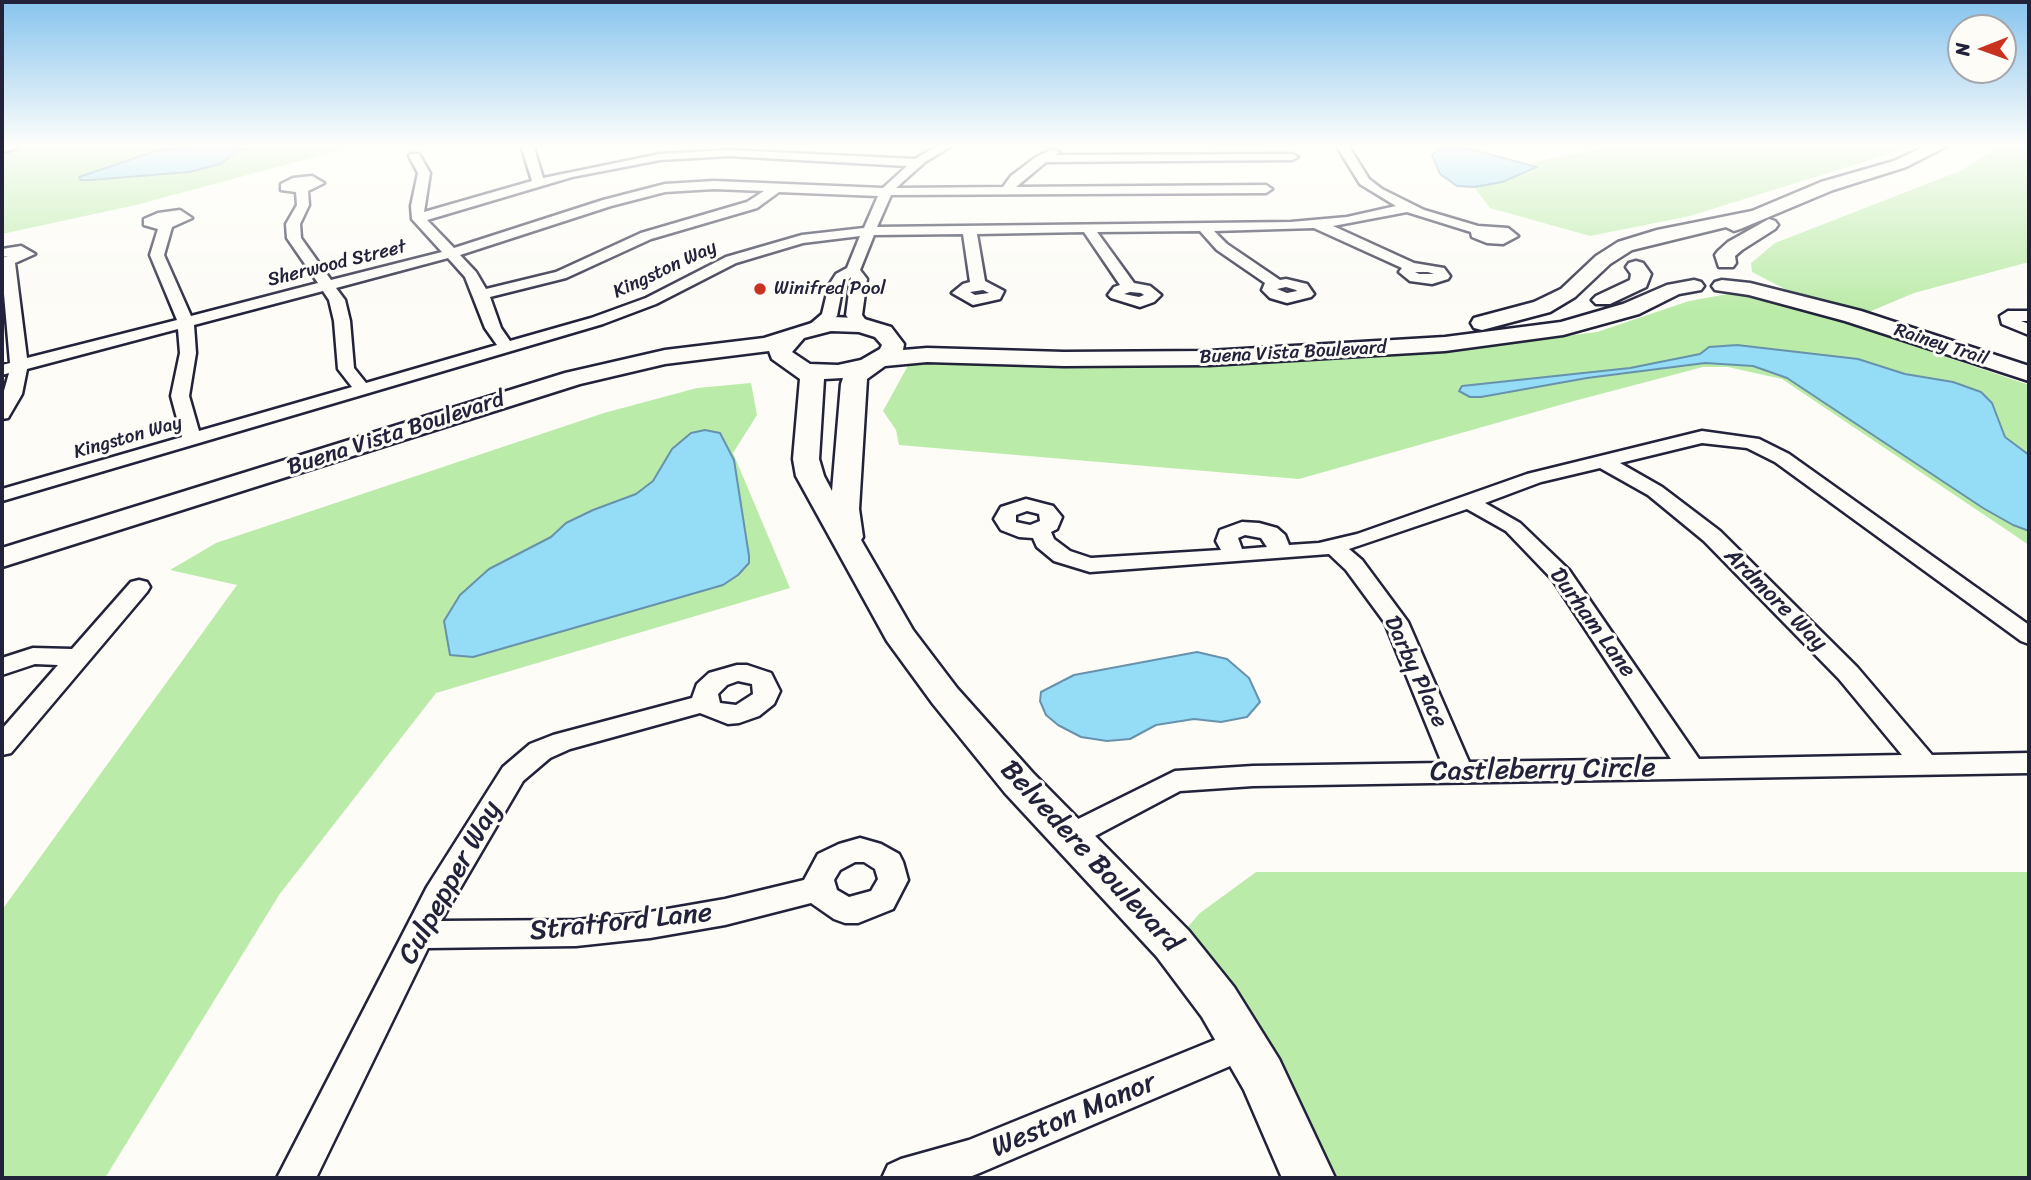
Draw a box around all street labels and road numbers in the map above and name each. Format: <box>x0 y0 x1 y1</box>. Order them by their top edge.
street label: Sherwood Street <box>265 236 409 292</box>
street label: Kingston Way <box>610 236 720 304</box>
street label: Rainey Trail <box>1891 319 1991 371</box>
street label: Buena Vista Boulevard <box>1199 337 1387 369</box>
street label: Buena Vista Boulevard <box>284 386 508 482</box>
street label: Kingston Way <box>71 412 185 464</box>
street label: Ardmore Way <box>1718 543 1832 657</box>
street label: Durham Lane <box>1543 563 1641 683</box>
street label: Darby Place <box>1377 612 1453 732</box>
street label: Castleberry Circle <box>1430 752 1656 790</box>
street label: Belvedere Boulevard <box>992 754 1188 960</box>
street label: Culpepper Way <box>392 795 510 971</box>
street label: Stratford Lane <box>528 897 714 949</box>
street label: Weston Manor <box>987 1066 1161 1166</box>

